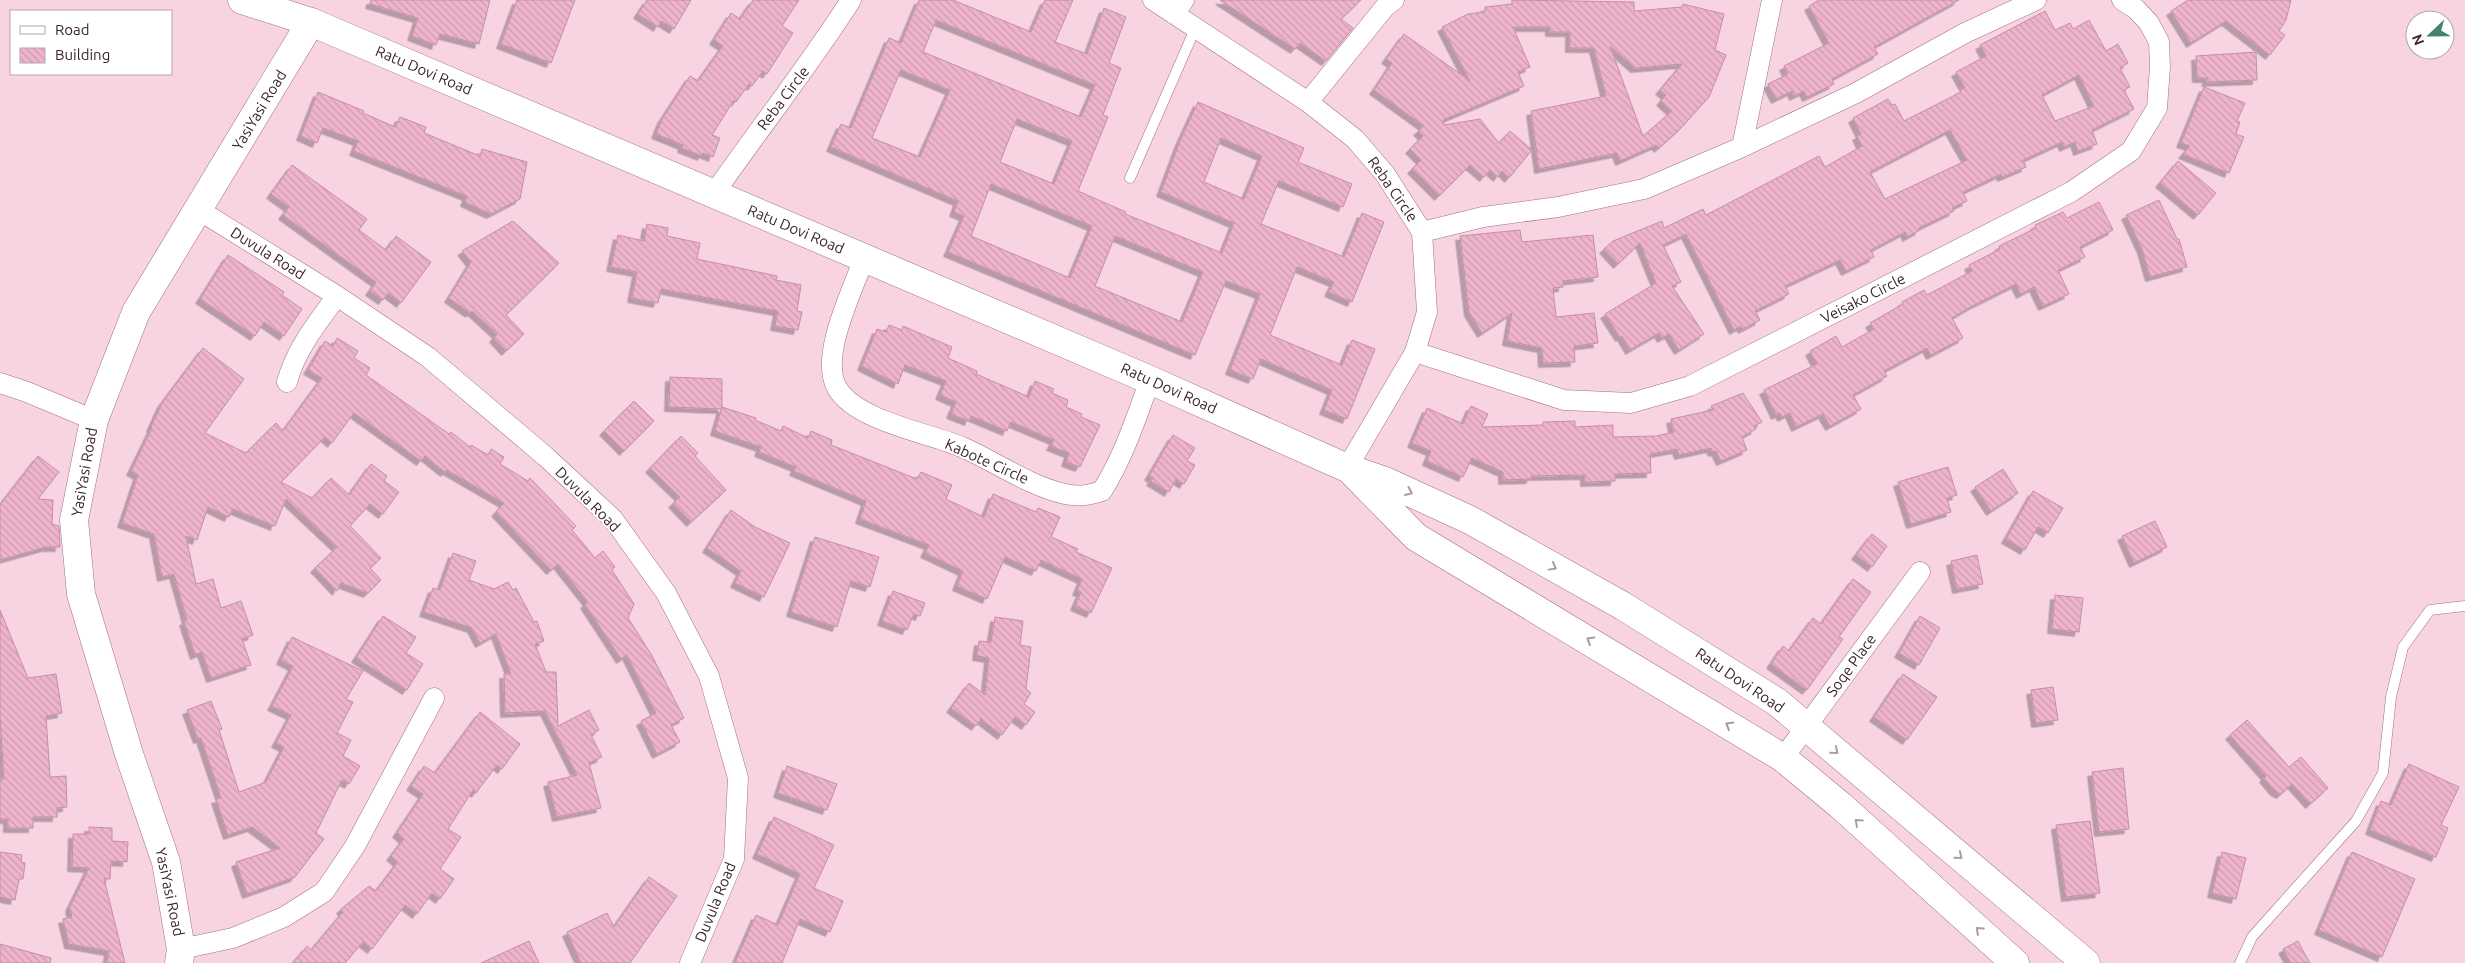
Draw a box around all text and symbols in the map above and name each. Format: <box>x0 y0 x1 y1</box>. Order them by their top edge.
legend <box>10 10 172 75</box>
north arrow <box>2405 10 2455 60</box>
text: Road <box>55 21 90 38</box>
text: N <box>2409 32 2427 48</box>
street label: Ratu Dovi Road <box>373 42 475 98</box>
text: Building <box>55 46 110 63</box>
street label: Reba Circle <box>754 63 812 133</box>
street label: YasiYasi Road <box>229 67 289 153</box>
street label: Reba Circle <box>1364 153 1422 225</box>
street label: Ratu Dovi Road <box>745 201 847 257</box>
street label: Duvula Road <box>228 223 308 283</box>
street label: Veisako Circle <box>1818 269 1908 327</box>
street label: Ratu Dovi Road <box>1118 359 1220 417</box>
street label: YasiYasi Road <box>68 426 100 518</box>
street label: Kabote Circle <box>943 435 1031 487</box>
street label: Duvula Road <box>552 463 624 535</box>
one-way arrow <box>1404 486 1413 496</box>
one-way arrow <box>1548 560 1557 570</box>
street label: Soqe Place <box>1823 630 1879 700</box>
one-way arrow <box>1587 636 1596 646</box>
street label: Ratu Dovi Road <box>1692 644 1788 716</box>
one-way arrow <box>1725 721 1734 731</box>
one-way arrow <box>1829 745 1838 754</box>
one-way arrow <box>1855 819 1864 828</box>
street label: YasiYasi Road <box>152 846 188 938</box>
one-way arrow <box>1954 850 1963 859</box>
street label: Duvula Road <box>691 860 739 944</box>
one-way arrow <box>1976 927 1985 936</box>

